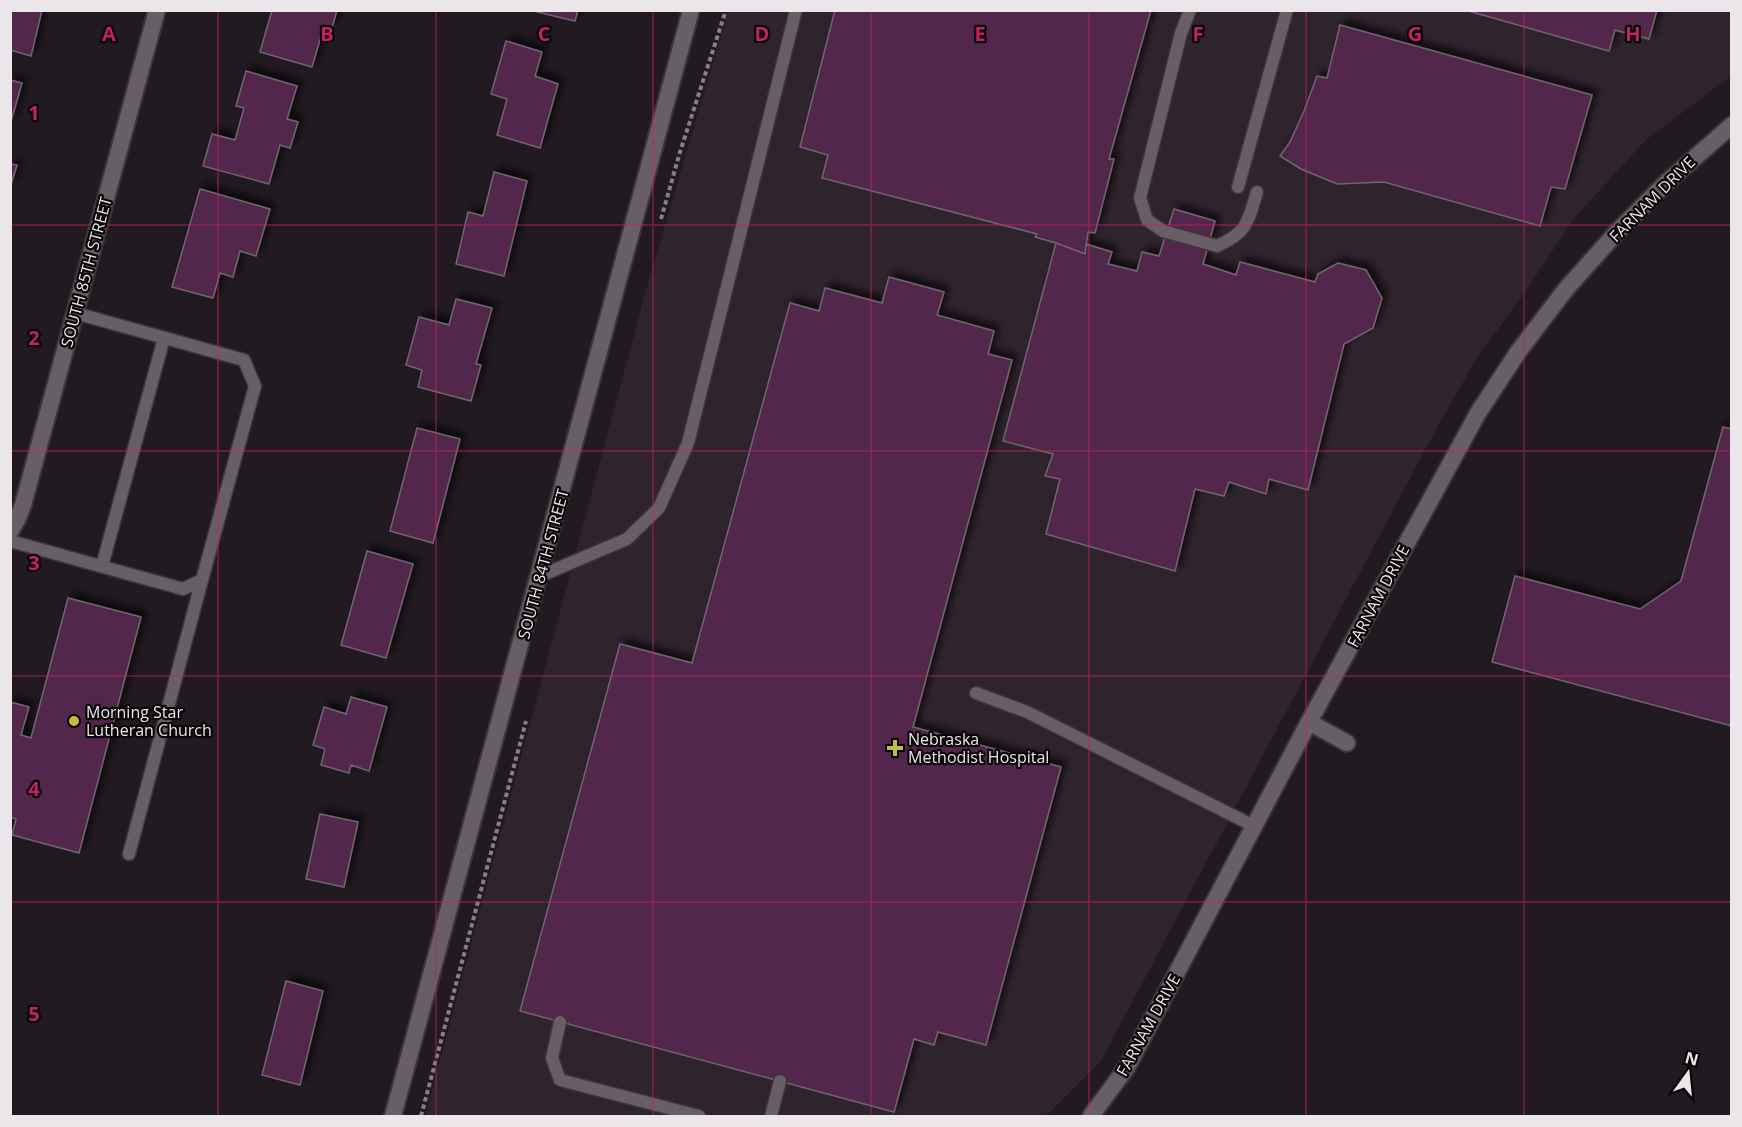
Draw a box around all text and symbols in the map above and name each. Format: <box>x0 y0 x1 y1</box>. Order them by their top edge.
text: A <box>102 20 116 47</box>
text: B <box>320 20 334 47</box>
text: C <box>538 20 551 47</box>
text: D <box>755 20 769 47</box>
text: E <box>974 20 986 47</box>
text: F <box>1193 20 1203 47</box>
text: G <box>1408 20 1422 47</box>
text: H <box>1625 20 1641 47</box>
text: 1 <box>28 99 40 126</box>
street label: FARNAM DRIVE <box>1604 151 1700 247</box>
street label: SOUTH 85TH STREET <box>55 194 117 350</box>
text: 2 <box>28 324 40 351</box>
street label: SOUTH 84TH STREET <box>512 486 574 642</box>
street label: FARNAM DRIVE <box>1342 541 1414 651</box>
text: 3 <box>28 549 40 576</box>
place label: Morning Star Lutheran Church <box>86 701 212 741</box>
marker: Morning Star Lutheran Church <box>67 714 81 728</box>
place label: Nebraska Methodist Hospital <box>908 728 1049 768</box>
marker: Nebraska Methodist Hospital <box>886 739 904 757</box>
text: 4 <box>28 775 40 802</box>
street label: FARNAM DRIVE <box>1111 970 1185 1080</box>
text: 5 <box>28 1000 40 1027</box>
north arrow <box>1658 1043 1718 1103</box>
text: N <box>1683 1046 1701 1071</box>

